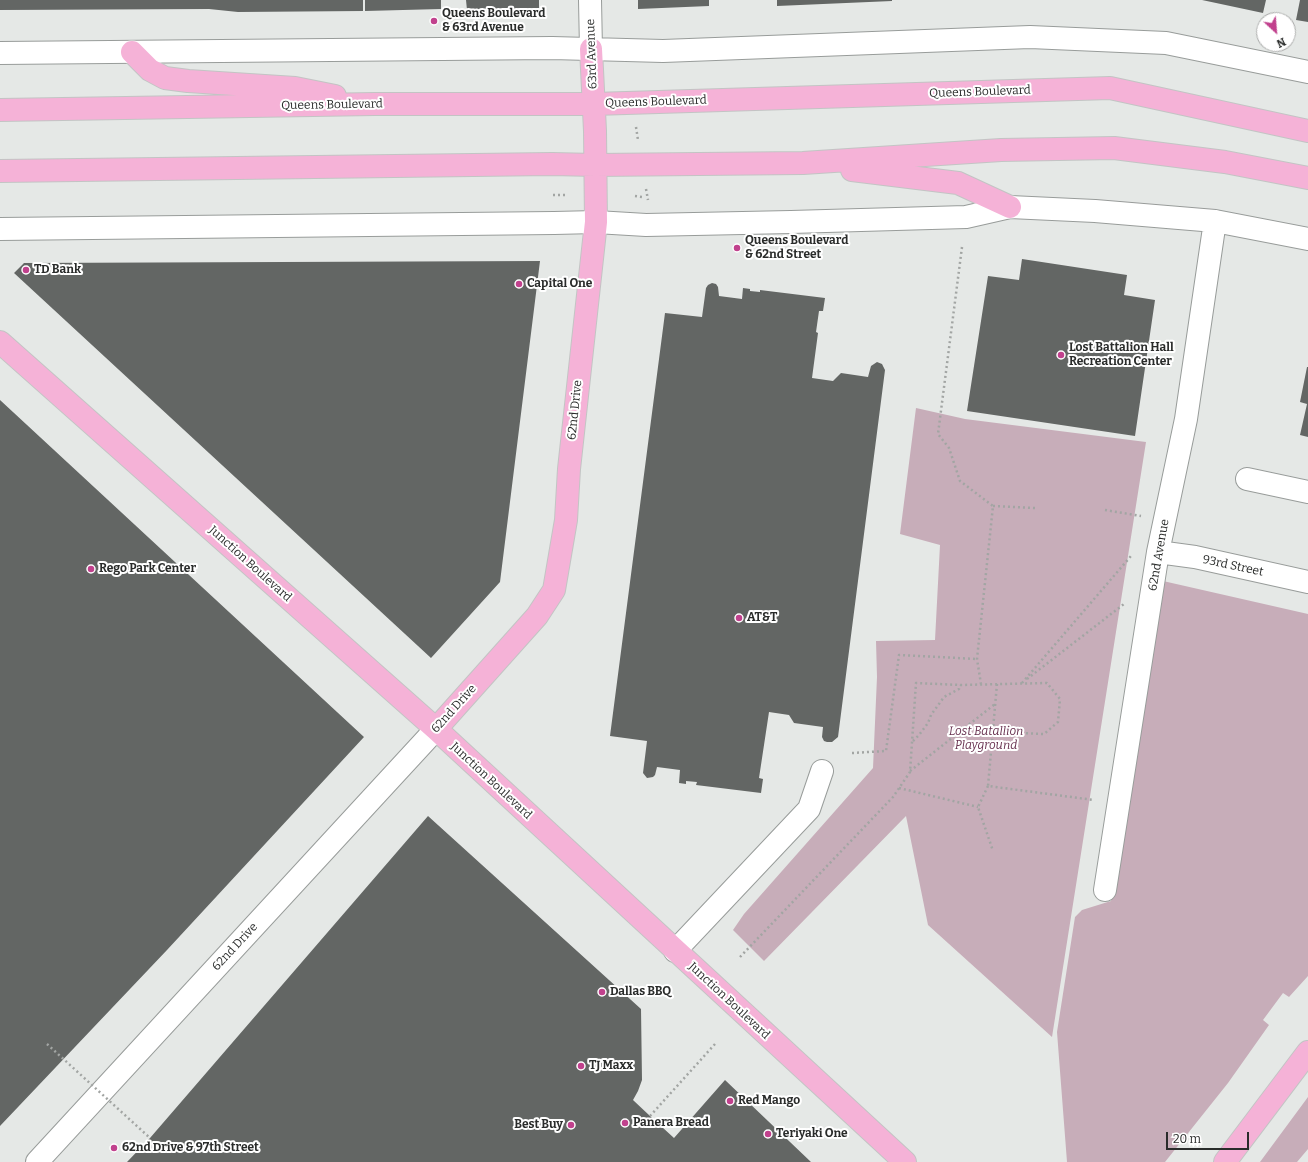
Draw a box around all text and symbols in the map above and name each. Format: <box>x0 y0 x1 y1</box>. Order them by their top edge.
place label: Queens Boulevard & 63rd Avenue <box>442 7 545 35</box>
north arrow <box>1256 12 1296 52</box>
marker: Queens Boulevard & 63rd Avenue <box>429 16 439 26</box>
street label: 63rd Avenue <box>584 19 600 89</box>
text: N <box>1274 35 1288 50</box>
street label: Queens Boulevard <box>929 83 1031 101</box>
street label: Queens Boulevard <box>605 93 707 111</box>
street label: Queens Boulevard <box>281 97 383 113</box>
place label: Queens Boulevard & 62nd Street <box>745 234 848 262</box>
marker: Queens Boulevard & 62nd Street <box>732 243 742 253</box>
place label: TD Bank <box>34 263 81 277</box>
marker: TD Bank <box>21 265 31 275</box>
place label: Capital One <box>527 277 592 291</box>
marker: Capital One <box>514 279 524 289</box>
place label: Lost Battalion Hall Recreation Center <box>1069 341 1174 369</box>
marker: Lost Battalion Hall Recreation Center <box>1056 350 1066 360</box>
street label: 62nd Drive <box>565 379 585 441</box>
street label: 62nd Avenue <box>1146 518 1172 592</box>
street label: Junction Boulevard <box>206 523 294 605</box>
street label: 93rd Street <box>1201 553 1265 579</box>
place label: Rego Park Center <box>99 562 196 576</box>
marker: Rego Park Center <box>86 564 96 574</box>
place label: AT&T <box>747 611 777 625</box>
marker: AT&T <box>734 613 744 623</box>
street label: 62nd Drive <box>429 682 479 736</box>
park label: Lost Batallion Playground <box>949 725 1023 753</box>
street label: Junction Boulevard <box>447 740 535 822</box>
street label: 62nd Drive <box>209 920 261 974</box>
street label: Junction Boulevard <box>685 960 773 1042</box>
place label: Dallas BBQ <box>610 985 671 999</box>
marker: Dallas BBQ <box>597 987 607 997</box>
place label: TJ Maxx <box>589 1059 633 1073</box>
marker: TJ Maxx <box>576 1061 586 1071</box>
place label: Red Mango <box>738 1094 800 1108</box>
marker: Red Mango <box>725 1096 735 1106</box>
place label: Panera Bread <box>633 1116 709 1130</box>
place label: Best Buy <box>514 1118 563 1132</box>
marker: Panera Bread <box>620 1118 630 1128</box>
marker: Best Buy <box>566 1120 576 1130</box>
scale bar <box>1168 1124 1251 1150</box>
place label: Teriyaki One <box>776 1127 848 1141</box>
marker: Teriyaki One <box>763 1129 773 1139</box>
text: 20 m <box>1173 1132 1201 1146</box>
place label: 62nd Drive & 97th Street <box>122 1141 259 1155</box>
marker: 62nd Drive & 97th Street <box>109 1143 119 1153</box>

